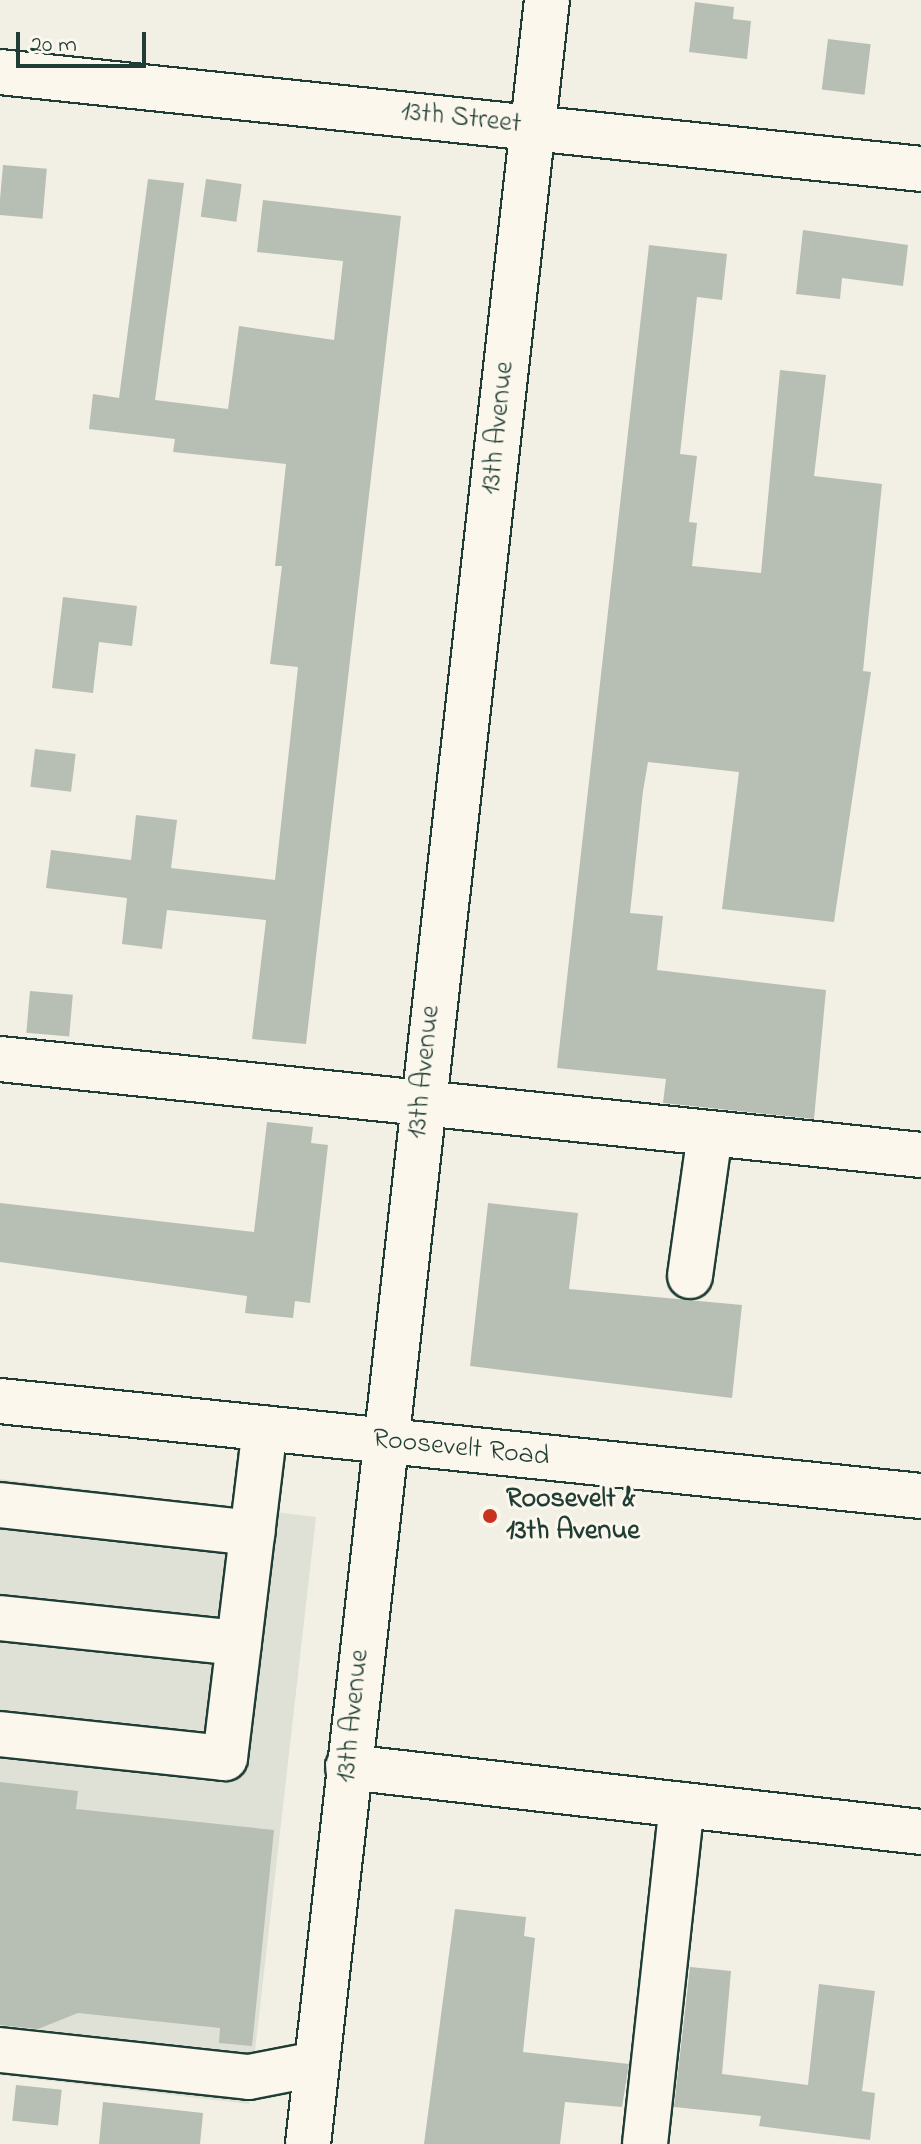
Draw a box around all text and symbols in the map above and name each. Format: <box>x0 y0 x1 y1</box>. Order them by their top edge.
scale bar <box>20 16 150 66</box>
text: 20 m <box>30 28 77 63</box>
street label: 13th Street <box>399 96 523 142</box>
street label: 13th Avenue <box>475 360 523 496</box>
street label: 13th Avenue <box>401 1004 449 1140</box>
street label: Roosevelt Road <box>371 1423 551 1475</box>
place label: Roosevelt & 13th Avenue <box>506 1483 640 1549</box>
marker: Roosevelt & 13th Avenue <box>481 1507 499 1525</box>
street label: 13th Avenue <box>330 1648 378 1784</box>

